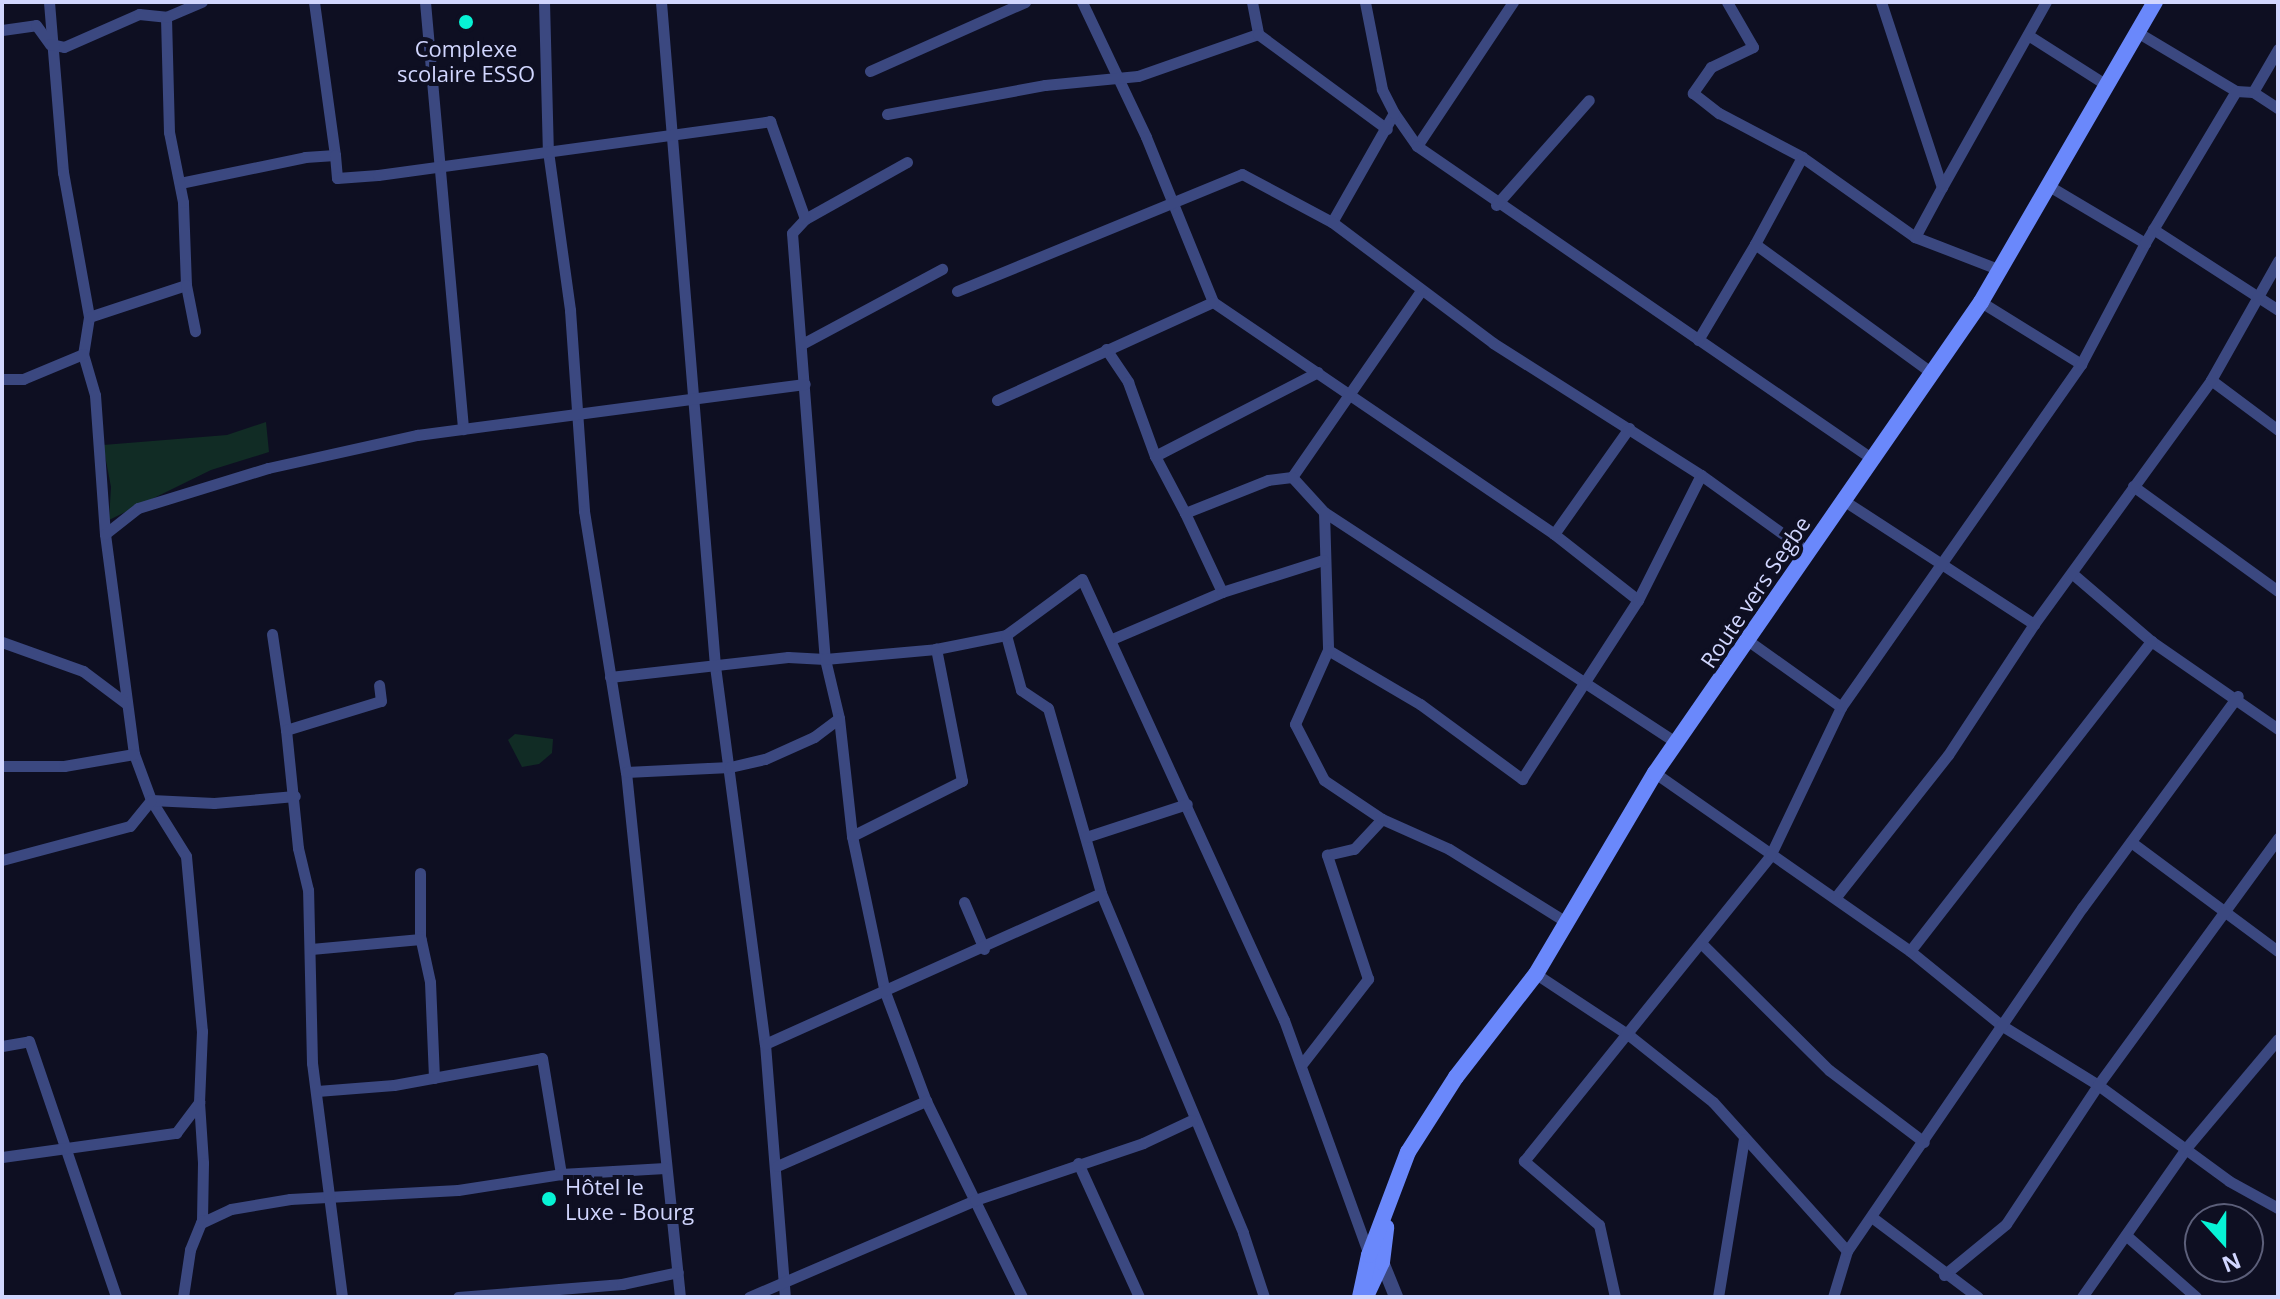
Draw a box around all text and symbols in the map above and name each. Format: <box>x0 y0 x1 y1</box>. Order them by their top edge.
marker: Complexe scolaire ESSO <box>457 13 475 31</box>
place label: Complexe scolaire ESSO <box>397 35 535 86</box>
street label: Route vers Segbe <box>1695 511 1815 673</box>
place label: Hôtel le Luxe - Bourg <box>565 1173 694 1224</box>
marker: Hôtel le Luxe - Bourg <box>540 1190 558 1208</box>
north arrow <box>2184 1203 2264 1283</box>
text: N <box>2218 1246 2246 1281</box>

